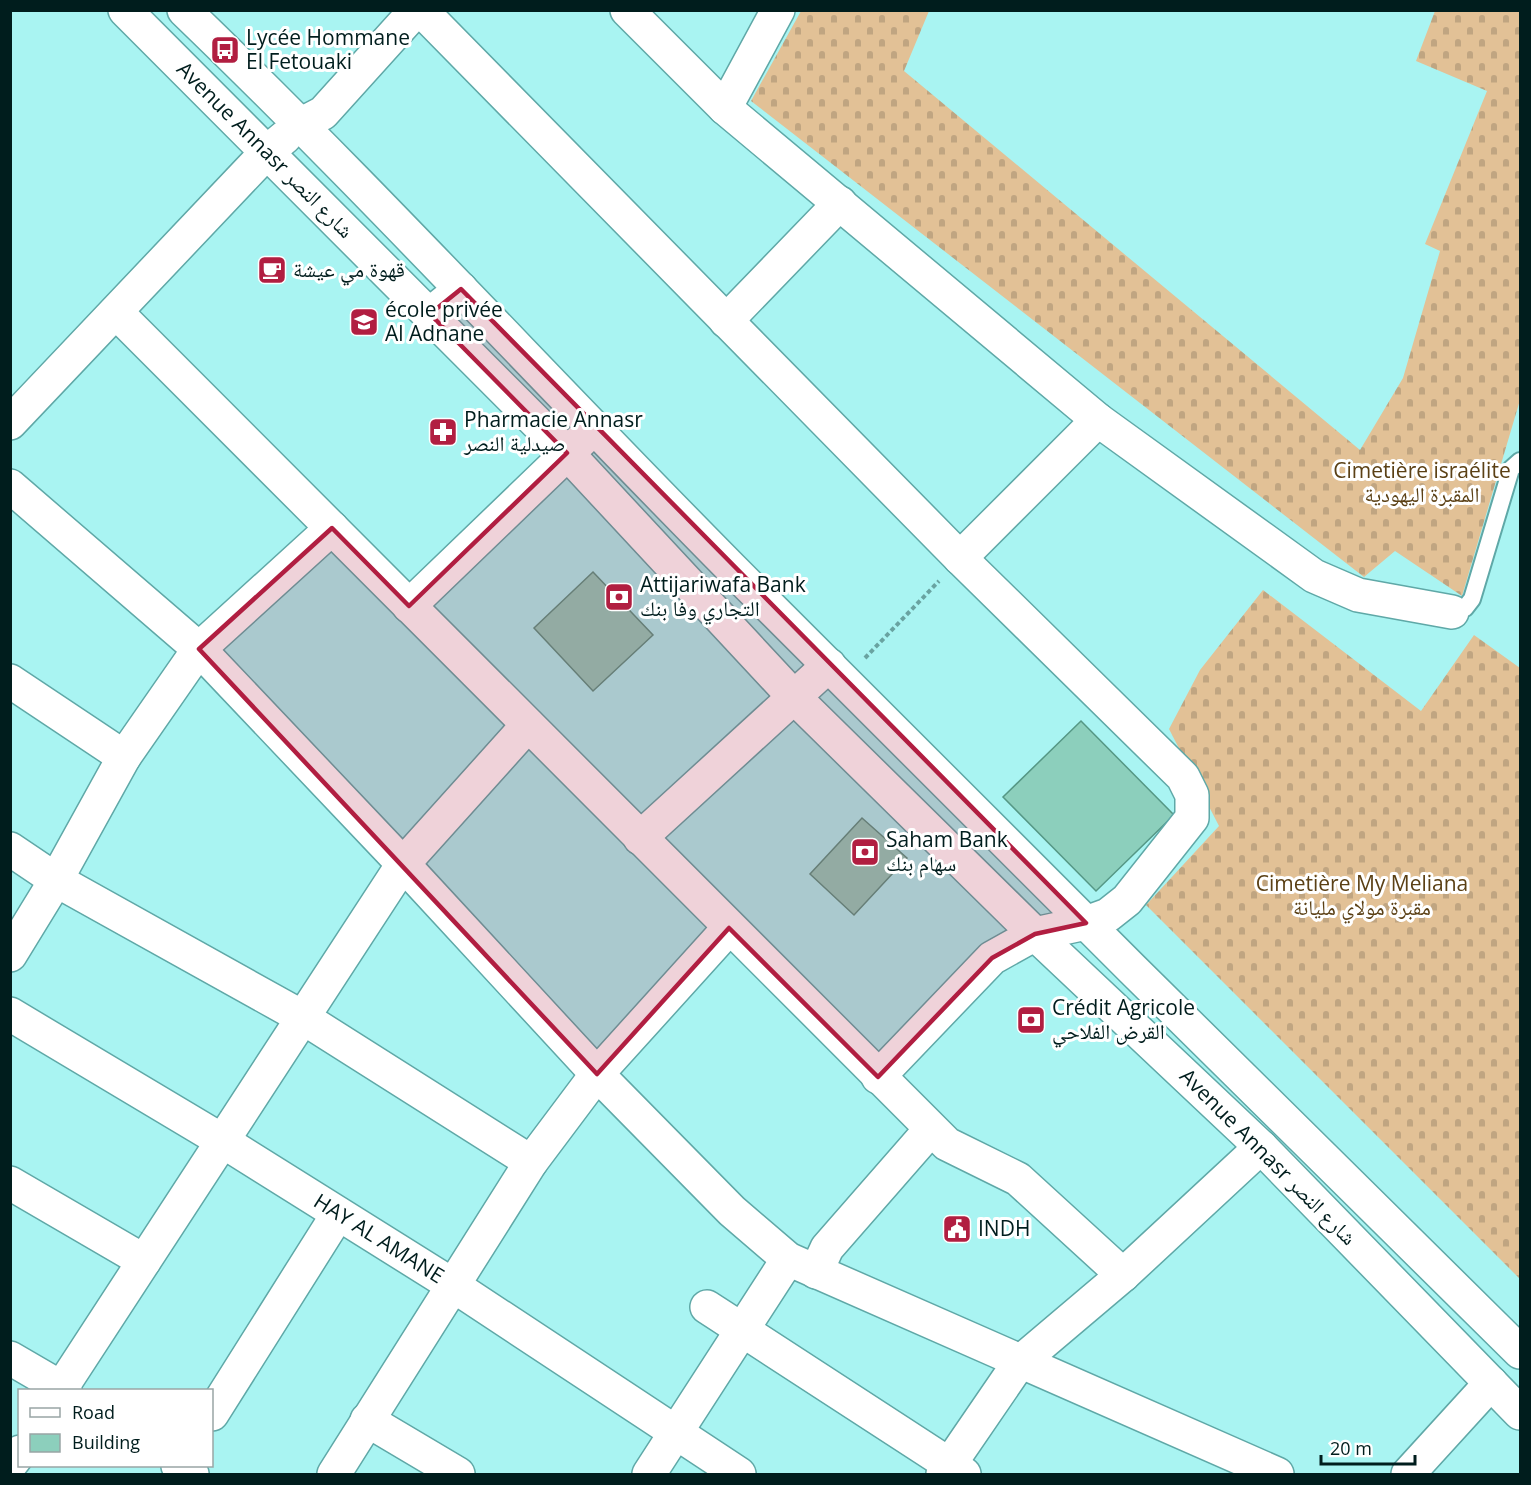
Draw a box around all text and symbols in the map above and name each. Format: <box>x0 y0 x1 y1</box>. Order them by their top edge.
place label: Lycée Hommane El Fetouaki <box>246 23 410 75</box>
bus stop icon: Lycée Hommane El Fetouaki <box>209 34 241 66</box>
street label: Avenue Annasr شارع النصر <box>171 55 360 244</box>
cafe icon: قهوة مي عيشة <box>256 254 288 286</box>
place label: قهوة مي عيشة <box>293 255 405 286</box>
place label: école privée Al Adnane <box>385 295 503 347</box>
school or university icon: école privée Al Adnane <box>348 306 380 338</box>
place label: Pharmacie Annasr صيدلية النصر <box>463 405 643 457</box>
pharmacy icon: Pharmacie Annasr صيدلية النصر <box>427 416 459 448</box>
park label: Cimetière israélite المقبرة اليهودية <box>1333 456 1511 508</box>
place label: Attijariwafa Bank التجاري وفا بنك <box>640 570 806 625</box>
bank icon: Attijariwafa Bank التجاري وفا بنك <box>603 581 635 613</box>
place label: Saham Bank سهام بنك <box>886 825 1008 878</box>
bank icon: Saham Bank سهام بنك <box>849 836 881 868</box>
park label: Cimetière My Meliana مقبرة مولاي مليانة <box>1256 869 1468 924</box>
place label: Crédit Agricole القرض الفلاحي <box>1052 993 1195 1048</box>
bank icon: Crédit Agricole القرض الفلاحي <box>1015 1004 1047 1036</box>
street label: Avenue Annasr شارع النصر <box>1174 1062 1363 1251</box>
street label: HAY AL AMANE <box>309 1187 450 1289</box>
public building icon: INDH <box>941 1213 973 1245</box>
place label: INDH <box>978 1214 1030 1242</box>
legend <box>18 1389 213 1467</box>
text: Road <box>72 1400 115 1424</box>
scale bar <box>1321 1428 1416 1466</box>
text: Building <box>72 1430 140 1454</box>
text: 20 m <box>1330 1436 1372 1460</box>

